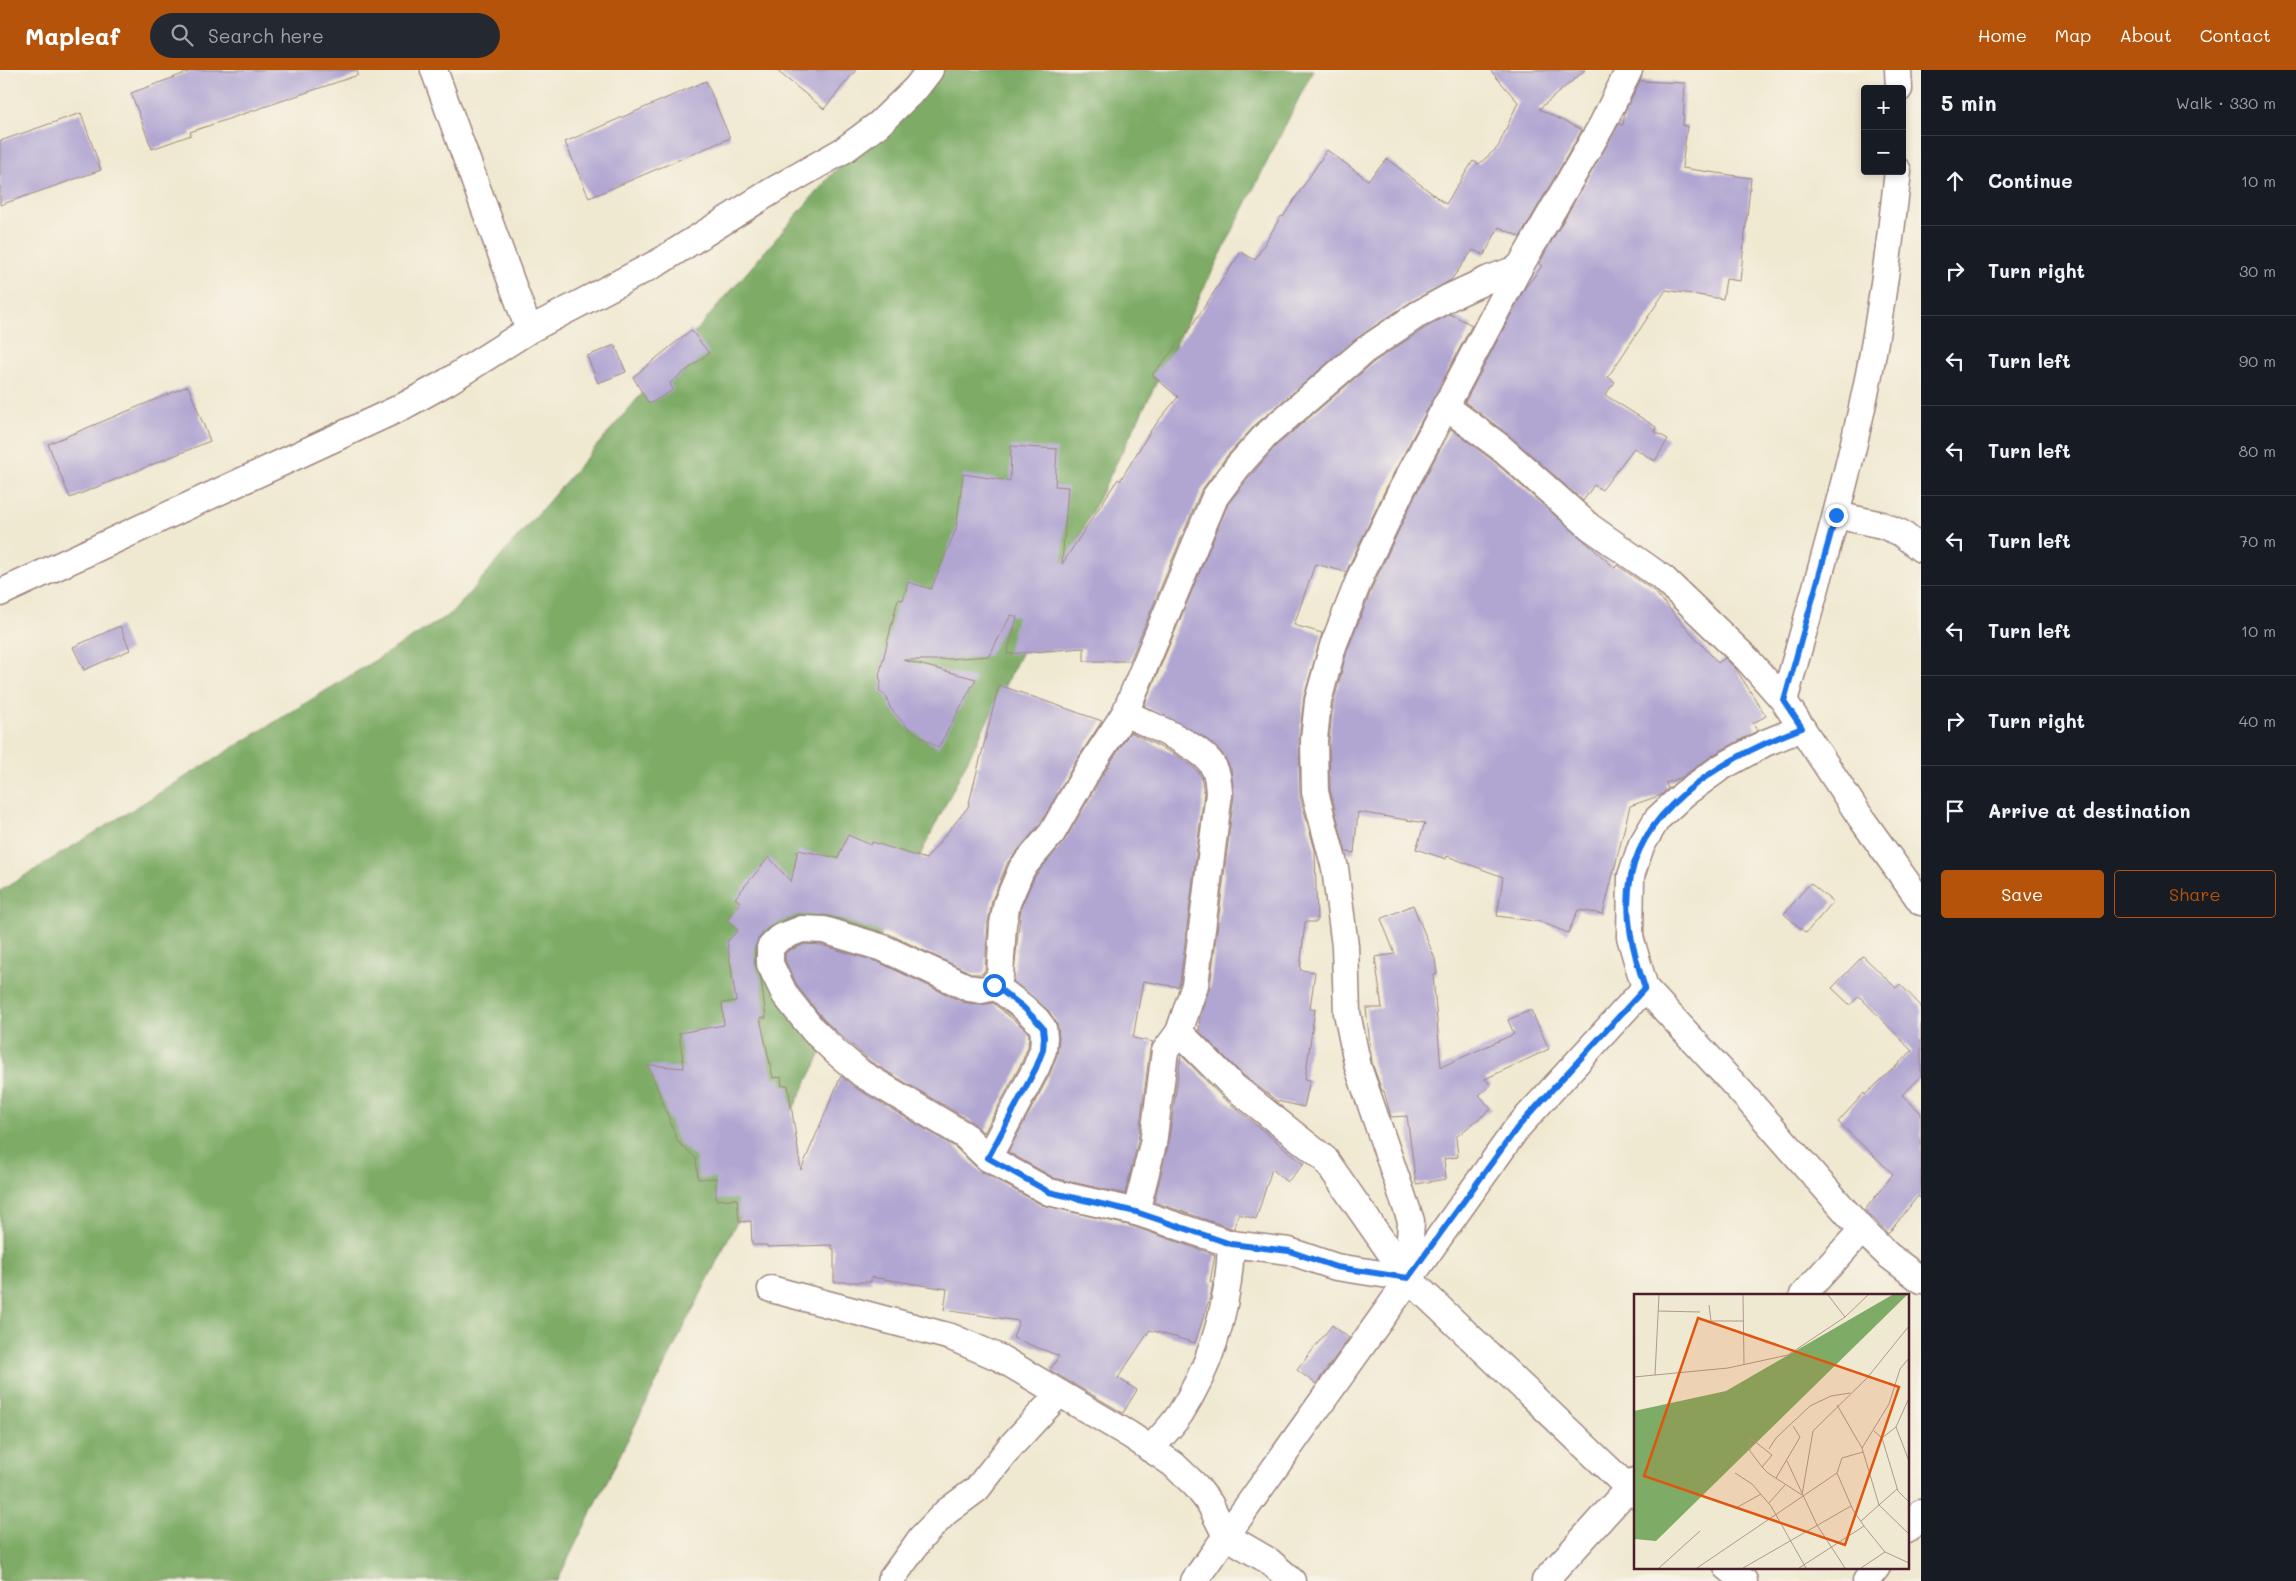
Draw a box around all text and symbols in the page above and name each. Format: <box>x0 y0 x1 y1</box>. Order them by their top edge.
search box <box>150 13 500 58</box>
text: Mapleaf <box>25 20 120 51</box>
icon: search <box>168 21 196 49</box>
text: Search here <box>208 23 324 48</box>
text: Home <box>1978 23 2027 47</box>
text: Map <box>2055 23 2091 47</box>
text: About <box>2119 23 2172 47</box>
text: Contact <box>2200 23 2271 47</box>
map controls <box>1861 85 1906 175</box>
button: + <box>1861 85 1906 130</box>
text: 5 min <box>1941 89 1997 116</box>
text: Walk · 330 m <box>2176 92 2276 113</box>
button: − <box>1861 130 1906 175</box>
icon: ahead <box>1941 167 1969 195</box>
text: Continue <box>1988 168 2073 193</box>
text: 10 m <box>2241 170 2276 191</box>
icon: right <box>1941 257 1969 285</box>
text: Turn right <box>1988 258 2085 283</box>
text: 30 m <box>2239 260 2276 281</box>
icon: left <box>1941 347 1969 375</box>
text: Turn left <box>1988 348 2071 373</box>
text: 90 m <box>2239 350 2276 371</box>
icon: left <box>1941 437 1969 465</box>
text: Turn left <box>1988 438 2071 463</box>
text: 80 m <box>2239 440 2276 461</box>
route end <box>1825 504 1848 527</box>
icon: left <box>1941 527 1969 555</box>
text: Turn left <box>1988 528 2071 553</box>
text: 70 m <box>2239 530 2276 551</box>
icon: left <box>1941 617 1969 645</box>
text: Turn left <box>1988 618 2071 643</box>
text: 10 m <box>2241 620 2276 641</box>
icon: right <box>1941 707 1969 735</box>
text: Turn right <box>1988 708 2085 733</box>
text: 40 m <box>2239 710 2276 731</box>
icon: arrive <box>1941 797 1969 825</box>
text: Arrive at destination <box>1988 798 2191 823</box>
button: Save <box>1941 870 2104 918</box>
button: Share <box>2114 870 2276 918</box>
route start <box>983 974 1006 997</box>
inset map <box>1634 1294 1908 1568</box>

